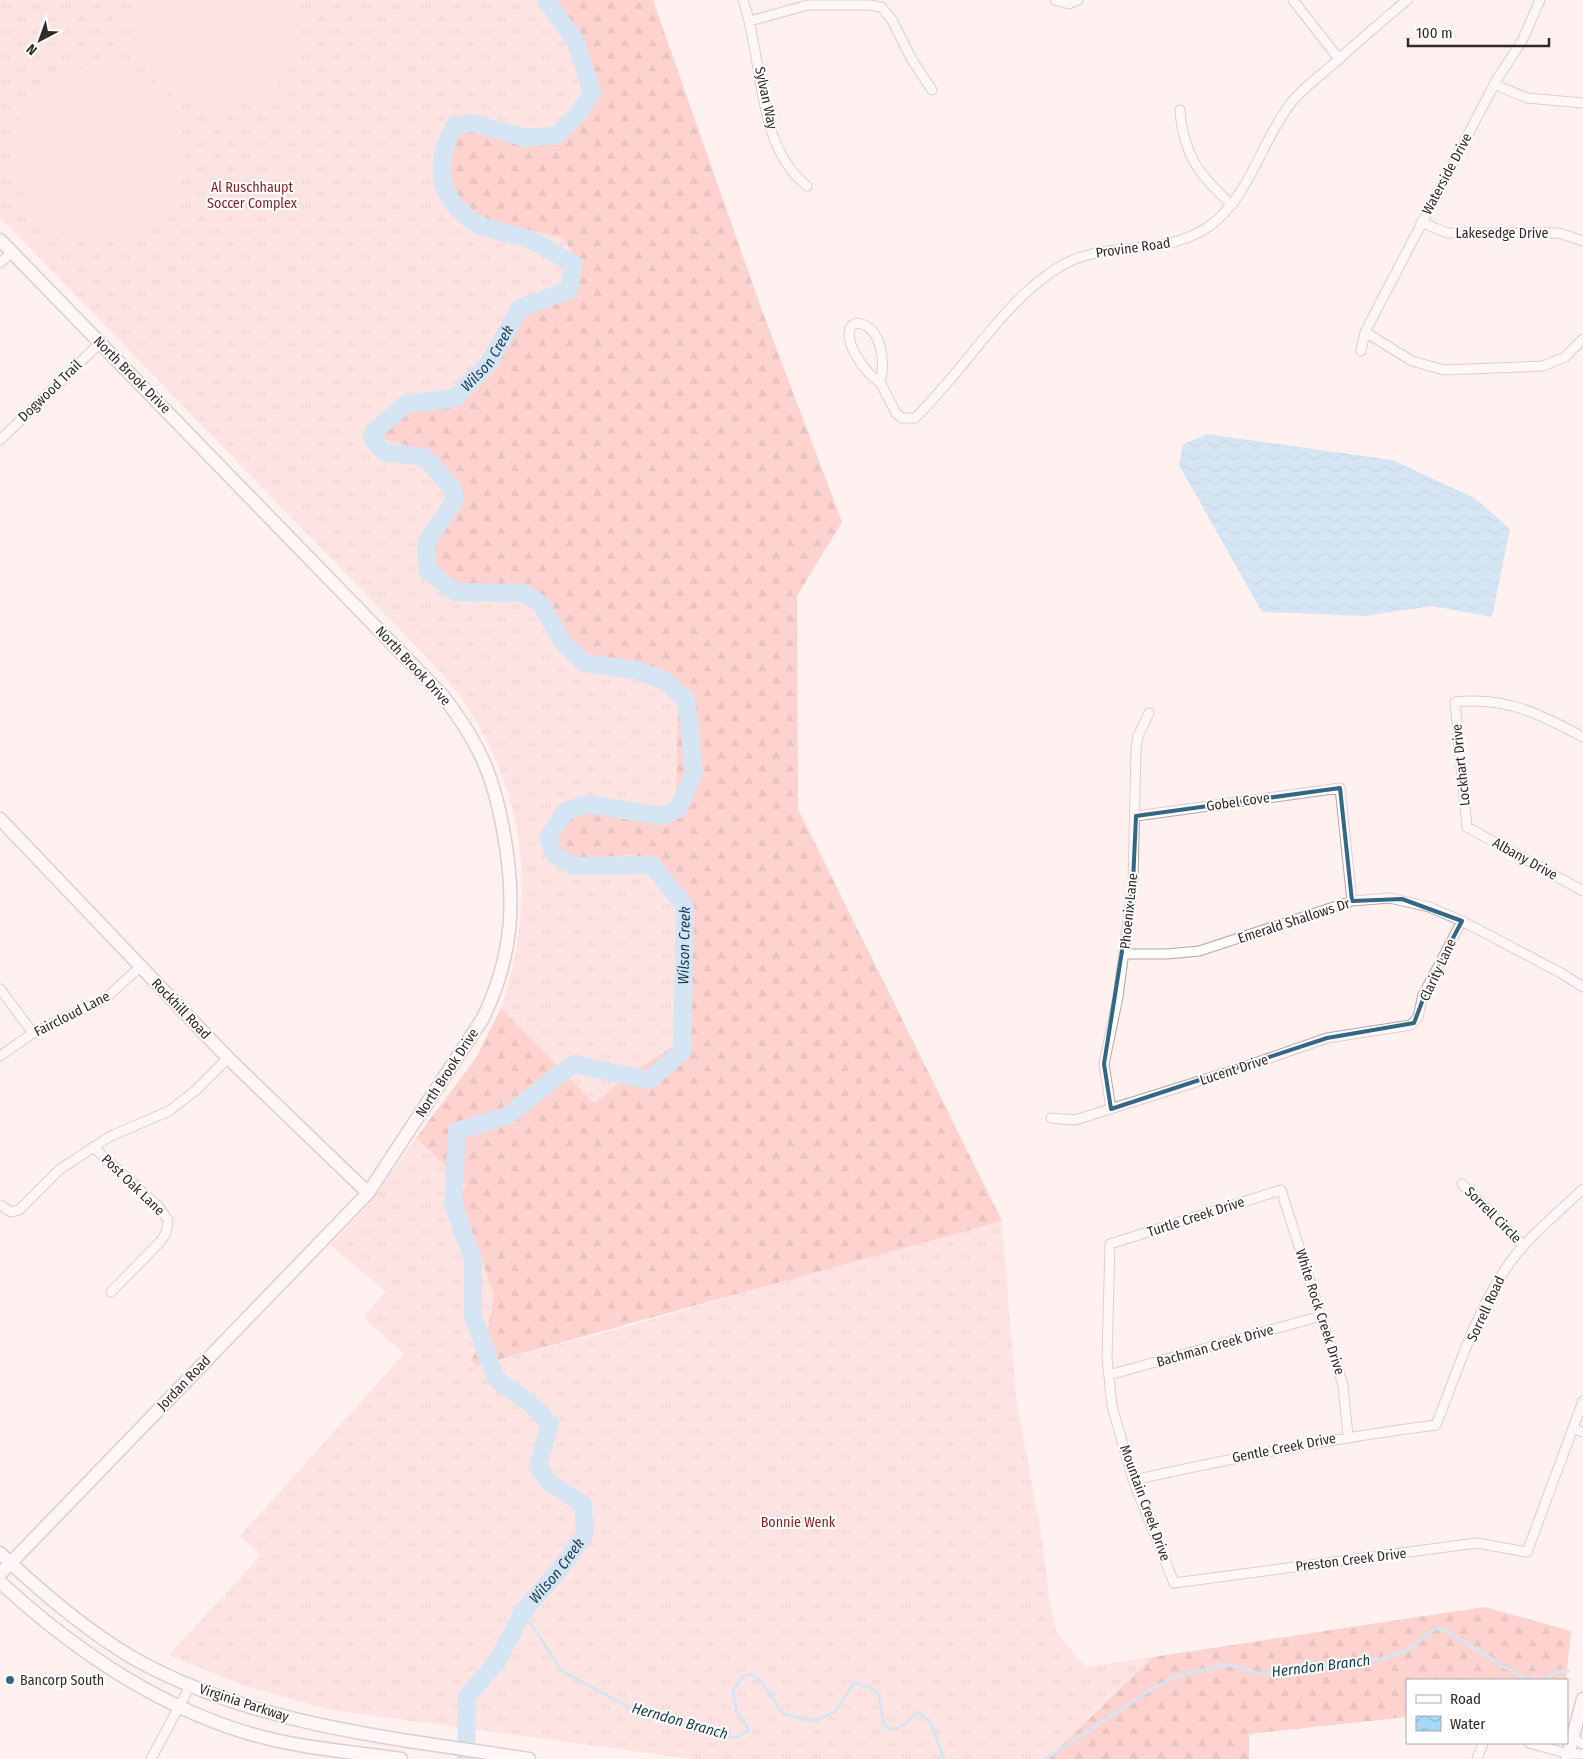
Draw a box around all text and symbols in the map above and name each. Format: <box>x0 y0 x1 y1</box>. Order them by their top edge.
north arrow <box>15 15 65 65</box>
scale bar <box>1408 15 1549 47</box>
text: 100 m <box>1416 24 1453 42</box>
text: N <box>23 40 41 59</box>
street label: Sylvan Way <box>751 65 781 131</box>
street label: Waterside Drive <box>1418 130 1476 218</box>
park label: Al Ruschhaupt Soccer Complex <box>207 179 298 212</box>
street label: Lakesedge Drive <box>1456 225 1549 242</box>
street label: Provine Road <box>1095 234 1171 262</box>
water label: Wilson Creek <box>457 322 518 395</box>
street label: North Brook Drive <box>90 333 174 417</box>
street label: Dogwood Trail <box>15 356 85 425</box>
street label: North Brook Drive <box>372 623 454 709</box>
street label: Lockhart Drive <box>1448 723 1474 807</box>
street label: Gobel Cove <box>1205 789 1271 815</box>
street label: Albany Drive <box>1490 834 1561 884</box>
street label: Phoenix Lane <box>1117 872 1141 950</box>
street label: Emerald Shallows Dr <box>1236 895 1352 947</box>
water label: Wilson Creek <box>674 906 694 985</box>
street label: Clarity Lane <box>1416 936 1460 1004</box>
street label: Rockhill Road <box>148 975 214 1043</box>
street label: Faircloud Lane <box>31 988 113 1040</box>
street label: North Brook Drive <box>412 1025 482 1121</box>
street label: Lucent Drive <box>1198 1051 1270 1089</box>
street label: Post Oak Lane <box>98 1151 168 1219</box>
street label: Sorrell Circle <box>1461 1183 1525 1247</box>
street label: Turtle Creek Drive <box>1145 1193 1247 1241</box>
street label: White Rock Creek Drive <box>1292 1247 1348 1377</box>
street label: Sorrell Road <box>1463 1274 1509 1344</box>
street label: Bachman Creek Drive <box>1155 1321 1276 1371</box>
street label: Jordan Road <box>154 1352 214 1414</box>
street label: Gentle Creek Drive <box>1231 1430 1337 1466</box>
street label: Mountain Creek Drive <box>1116 1443 1174 1563</box>
park label: Bonnie Wenk <box>761 1514 836 1531</box>
water label: Wilson Creek <box>525 1534 588 1607</box>
street label: Preston Creek Drive <box>1295 1545 1407 1575</box>
water label: Herndon Branch <box>1271 1651 1371 1681</box>
place label: Bancorp South <box>20 1672 104 1689</box>
marker: Bancorp South <box>4 1674 16 1686</box>
legend <box>1406 1679 1568 1744</box>
street label: Virginia Parkway <box>197 1681 292 1726</box>
text: Road <box>1450 1690 1481 1708</box>
water label: Herndon Branch <box>630 1699 730 1743</box>
text: Water <box>1450 1715 1486 1733</box>

